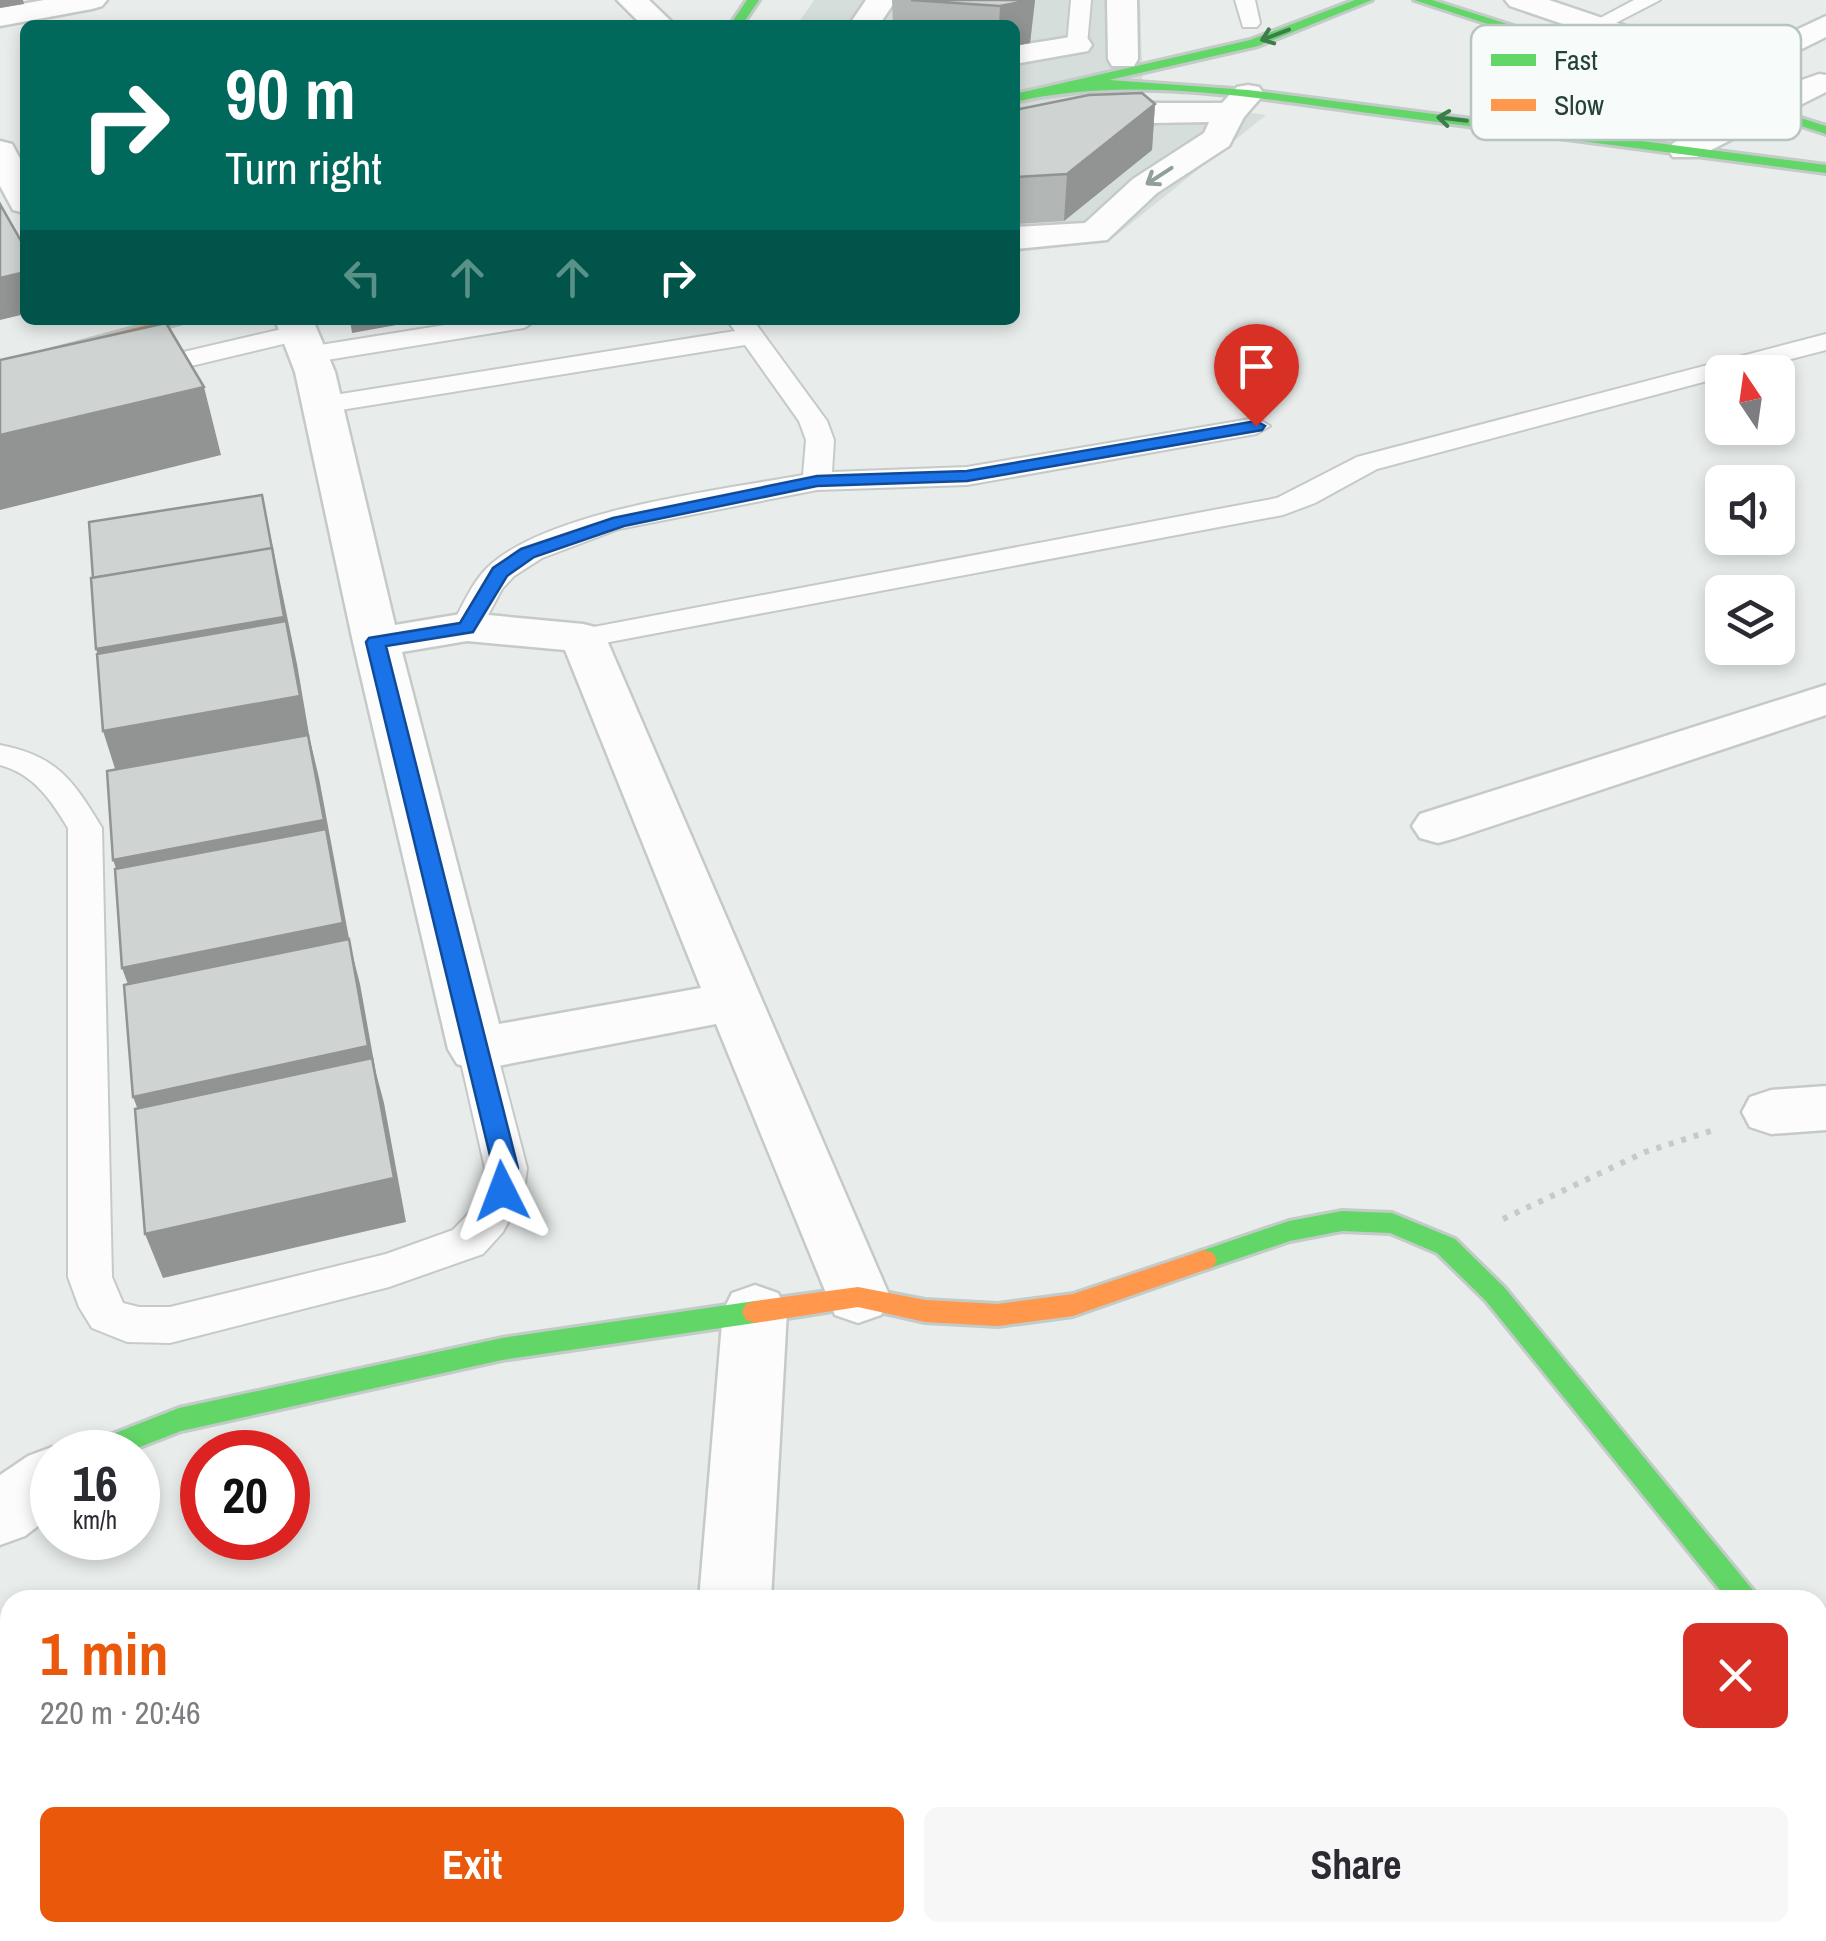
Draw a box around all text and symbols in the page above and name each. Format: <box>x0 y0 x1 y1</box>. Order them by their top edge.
legend <box>1471 25 1801 140</box>
one-way arrow <box>1260 27 1291 45</box>
text: Fast <box>1554 41 1598 79</box>
text: 90 m <box>225 47 356 141</box>
icon: right <box>60 60 190 190</box>
text: Slow <box>1554 86 1604 124</box>
one-way arrow <box>1436 110 1468 128</box>
text: Turn right <box>225 137 382 198</box>
one-way arrow <box>1146 166 1174 187</box>
icon: left <box>335 250 390 305</box>
icon: ahead <box>440 250 495 305</box>
icon: ahead <box>545 250 600 305</box>
icon: right <box>650 250 705 305</box>
pin <box>1214 324 1299 427</box>
icon: arrive <box>1229 339 1284 394</box>
north arrow <box>1705 355 1795 445</box>
map controls <box>1705 355 1795 665</box>
button: sound <box>1705 465 1795 555</box>
button: layers <box>1705 575 1795 665</box>
position arrow <box>450 1139 554 1243</box>
speed limit sign: 20 <box>180 1430 310 1560</box>
text: 16 <box>72 1449 118 1517</box>
text: km/h <box>73 1503 117 1537</box>
text: 1 min <box>40 1613 169 1694</box>
button: close <box>1683 1623 1788 1728</box>
text: 220 m · 20:46 <box>40 1691 200 1734</box>
button: Exit <box>40 1807 904 1922</box>
button: Share <box>924 1807 1788 1922</box>

